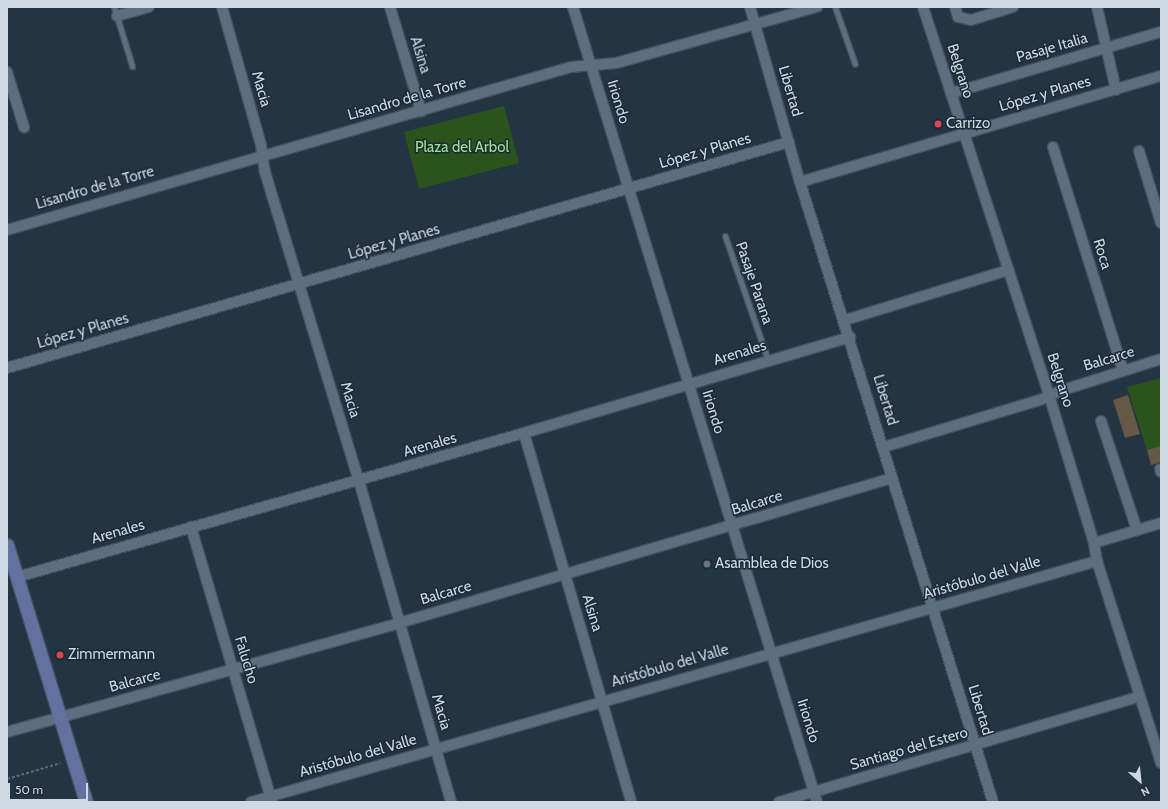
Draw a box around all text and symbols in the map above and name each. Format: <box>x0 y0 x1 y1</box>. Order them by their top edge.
street label: Pasaje Italia <box>1014 29 1090 67</box>
street label: Alsina <box>406 34 434 76</box>
street label: Belgrano <box>943 42 977 100</box>
street label: Libertad <box>774 64 806 118</box>
street label: Macia <box>247 69 275 109</box>
street label: López y Planes <box>997 72 1093 116</box>
street label: Lisandro de la Torre <box>346 73 468 125</box>
street label: Iriondo <box>603 78 633 126</box>
place label: Carrizo <box>946 115 990 133</box>
marker: Carrizo <box>933 119 943 129</box>
street label: López y Planes <box>657 129 753 173</box>
park label: Plaza del Arbol <box>415 139 509 157</box>
street label: Lisandro de la Torre <box>34 162 156 214</box>
street label: López y Planes <box>346 220 442 264</box>
street label: Roca <box>1089 237 1115 271</box>
street label: Pasaje Parana <box>731 239 777 327</box>
street label: López y Planes <box>35 309 131 353</box>
street label: Arenales <box>711 336 769 370</box>
street label: Balcarce <box>1081 343 1137 375</box>
street label: Belgrano <box>1043 351 1077 409</box>
street label: Libertad <box>869 372 901 428</box>
street label: Macia <box>336 380 364 420</box>
street label: Iriondo <box>698 388 728 436</box>
street label: Arenales <box>401 429 459 461</box>
street label: Balcarce <box>729 487 785 519</box>
street label: Arenales <box>89 516 147 548</box>
street label: Aristóbulo del Valle <box>921 553 1043 603</box>
place label: Asamblea de Dios <box>715 555 829 573</box>
marker: Asamblea de Dios <box>702 559 712 569</box>
street label: Balcarce <box>418 577 474 609</box>
street label: Alsina <box>578 592 606 634</box>
street label: Falucho <box>230 634 262 686</box>
street label: Aristóbulo del Valle <box>609 641 731 691</box>
place label: Zimmermann <box>68 646 155 664</box>
marker: Zimmermann <box>55 650 65 660</box>
street label: Balcarce <box>107 666 163 696</box>
street label: Libertad <box>964 682 996 738</box>
street label: Macia <box>427 692 455 732</box>
street label: Iriondo <box>793 697 823 745</box>
street label: Santiago del Estero <box>848 724 970 774</box>
street label: Aristóbulo del Valle <box>297 731 419 781</box>
north arrow <box>1120 761 1160 801</box>
scale bar <box>10 775 90 801</box>
text: 50 m <box>15 782 43 797</box>
text: N <box>1139 784 1152 800</box>

